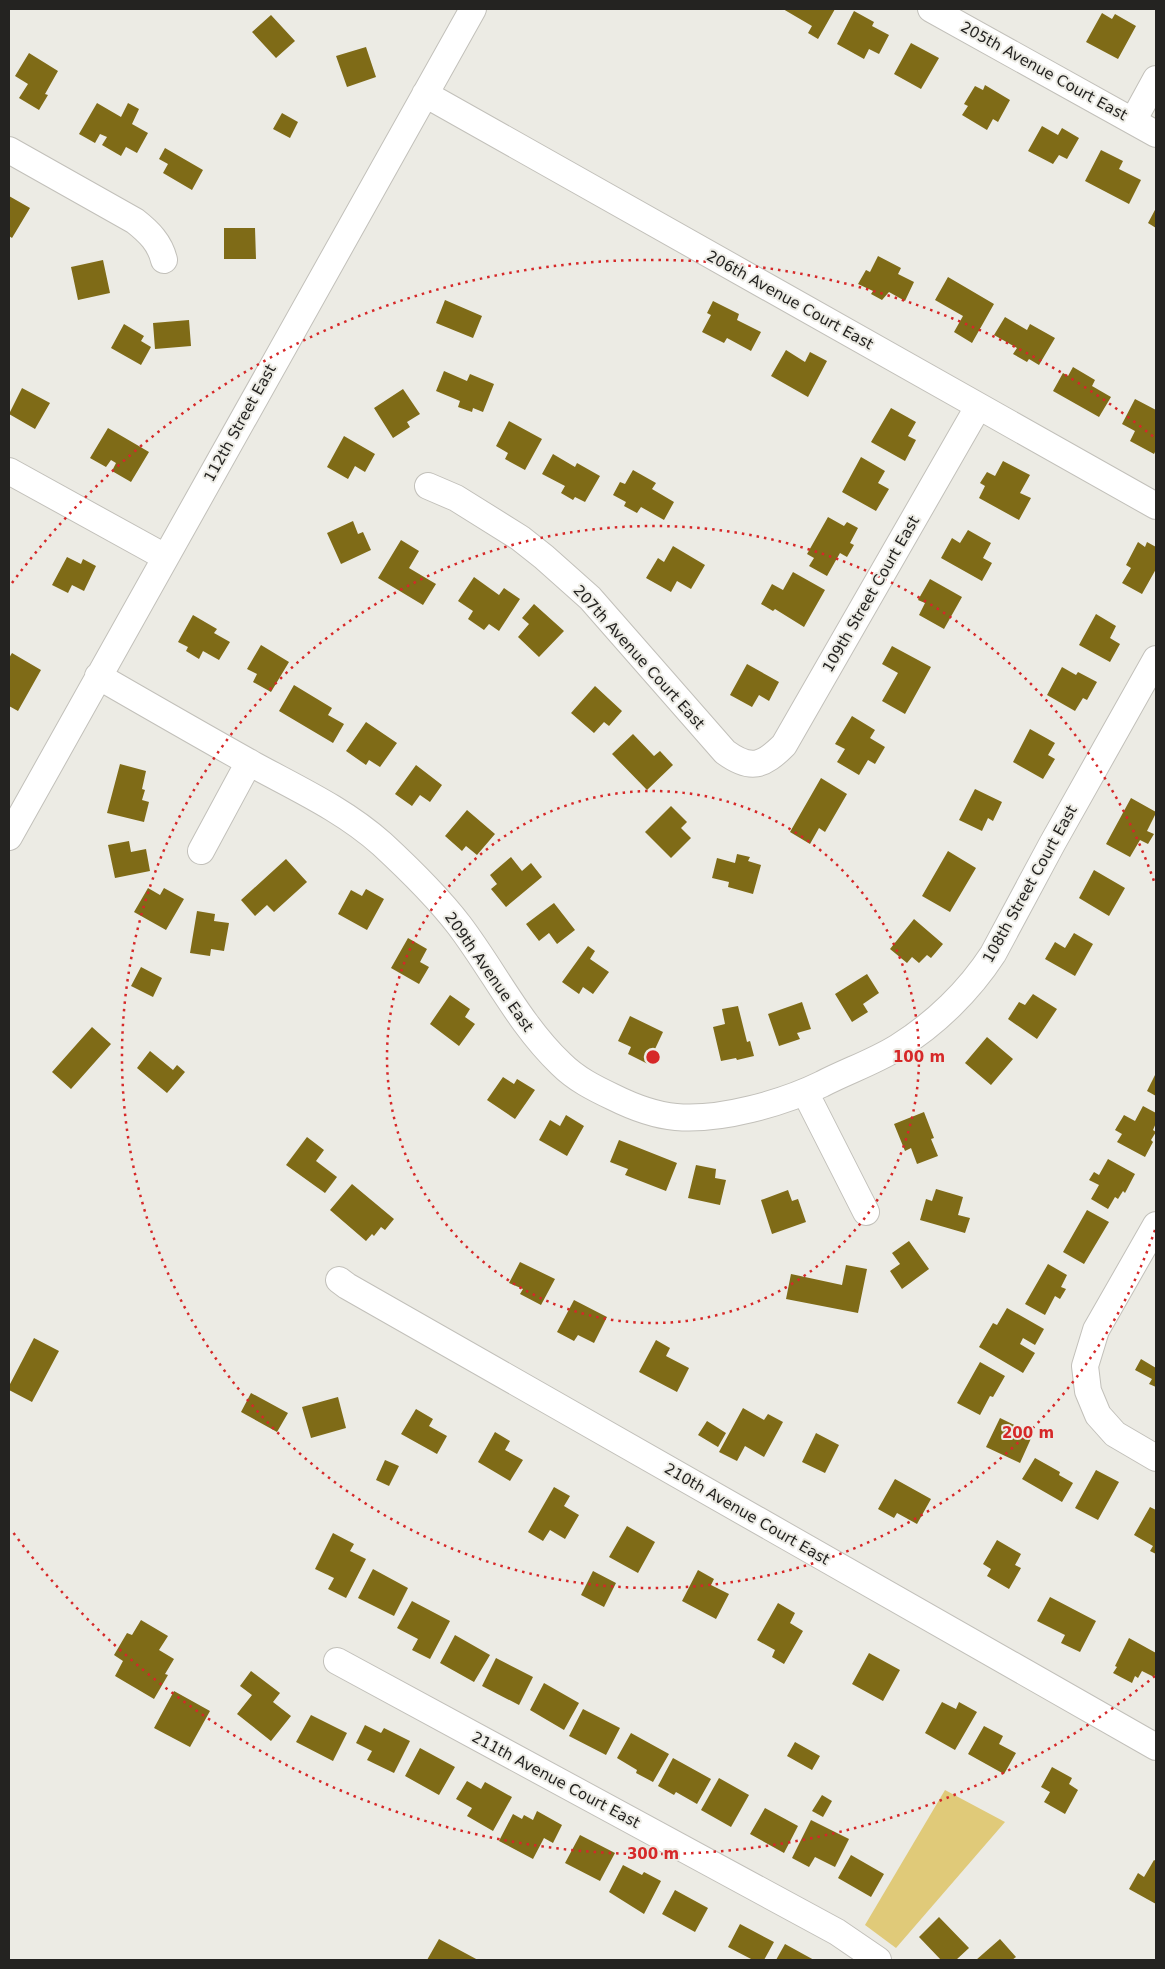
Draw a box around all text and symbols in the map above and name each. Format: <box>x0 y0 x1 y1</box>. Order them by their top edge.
street label: 205th Avenue Court East <box>958 18 1131 124</box>
street label: 206th Avenue Court East <box>704 247 877 353</box>
street label: 112th Street East <box>200 361 280 485</box>
street label: 109th Street Court East <box>819 513 923 675</box>
street label: 207th Avenue Court East <box>570 581 709 733</box>
street label: 108th Street Court East <box>979 802 1081 966</box>
street label: 209th Avenue East <box>441 909 537 1035</box>
centre of rings <box>644 1048 662 1066</box>
text: 100 m <box>893 1048 945 1066</box>
text: 200 m <box>1002 1424 1054 1442</box>
street label: 210th Avenue Court East <box>661 1459 833 1569</box>
street label: 211th Avenue Court East <box>469 1728 643 1832</box>
text: 300 m <box>627 1845 679 1863</box>

